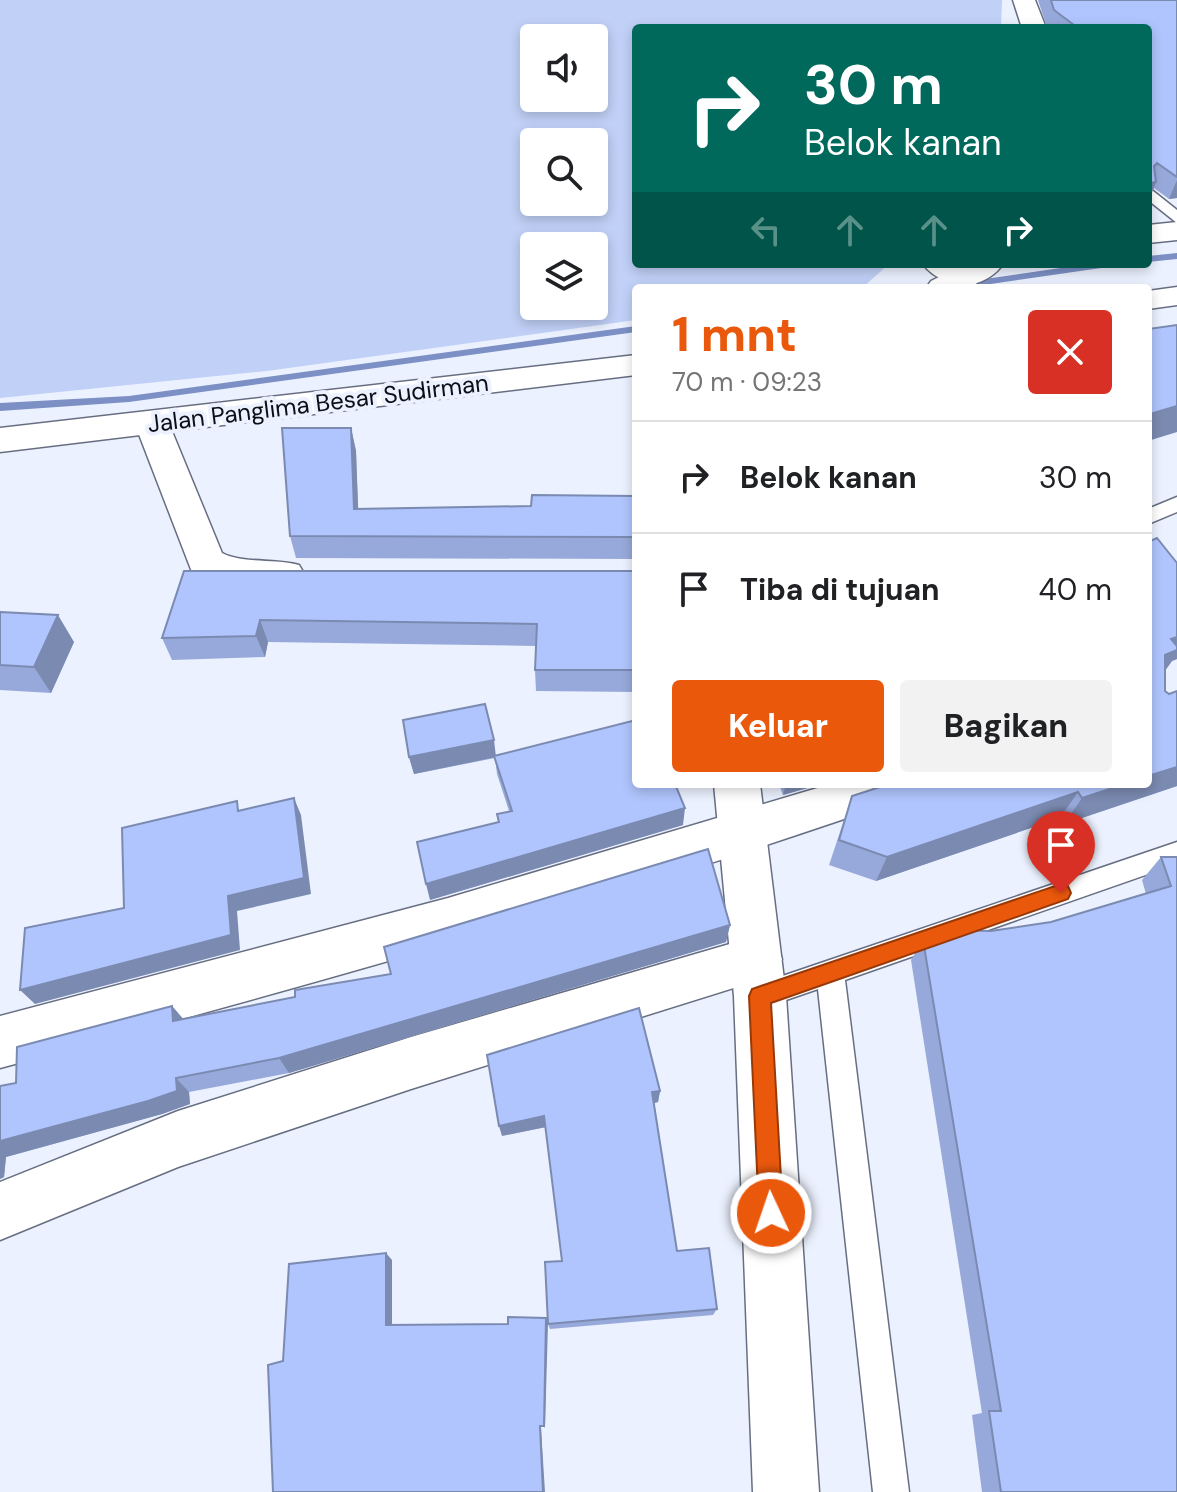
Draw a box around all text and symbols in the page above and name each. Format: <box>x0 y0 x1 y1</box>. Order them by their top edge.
map controls <box>520 24 608 320</box>
button: sound <box>520 24 608 112</box>
text: 30 m <box>804 48 943 121</box>
icon: right <box>672 56 776 160</box>
text: Belok kanan <box>804 119 1002 166</box>
button: search <box>520 128 608 216</box>
icon: left <box>744 208 788 252</box>
icon: ahead <box>828 208 872 252</box>
icon: ahead <box>912 208 956 252</box>
icon: right <box>996 208 1040 252</box>
button: layers <box>520 232 608 320</box>
text: 1 mnt <box>672 303 797 366</box>
button: close <box>1028 310 1112 394</box>
text: 70 m · 09:23 <box>672 365 822 399</box>
street label: Jalan Panglima Besar Sudirman <box>146 367 490 439</box>
icon: right <box>672 455 716 499</box>
text: Belok kanan <box>740 458 917 497</box>
text: 30 m <box>1039 458 1112 497</box>
icon: arrive <box>672 567 716 611</box>
text: Tiba di tujuan <box>740 570 940 609</box>
text: 40 m <box>1039 570 1112 609</box>
button: Keluar <box>672 680 884 772</box>
button: Bagikan <box>900 680 1112 772</box>
pin <box>1027 811 1095 893</box>
icon: arrive <box>1039 823 1083 867</box>
position arrow <box>729 1171 813 1255</box>

